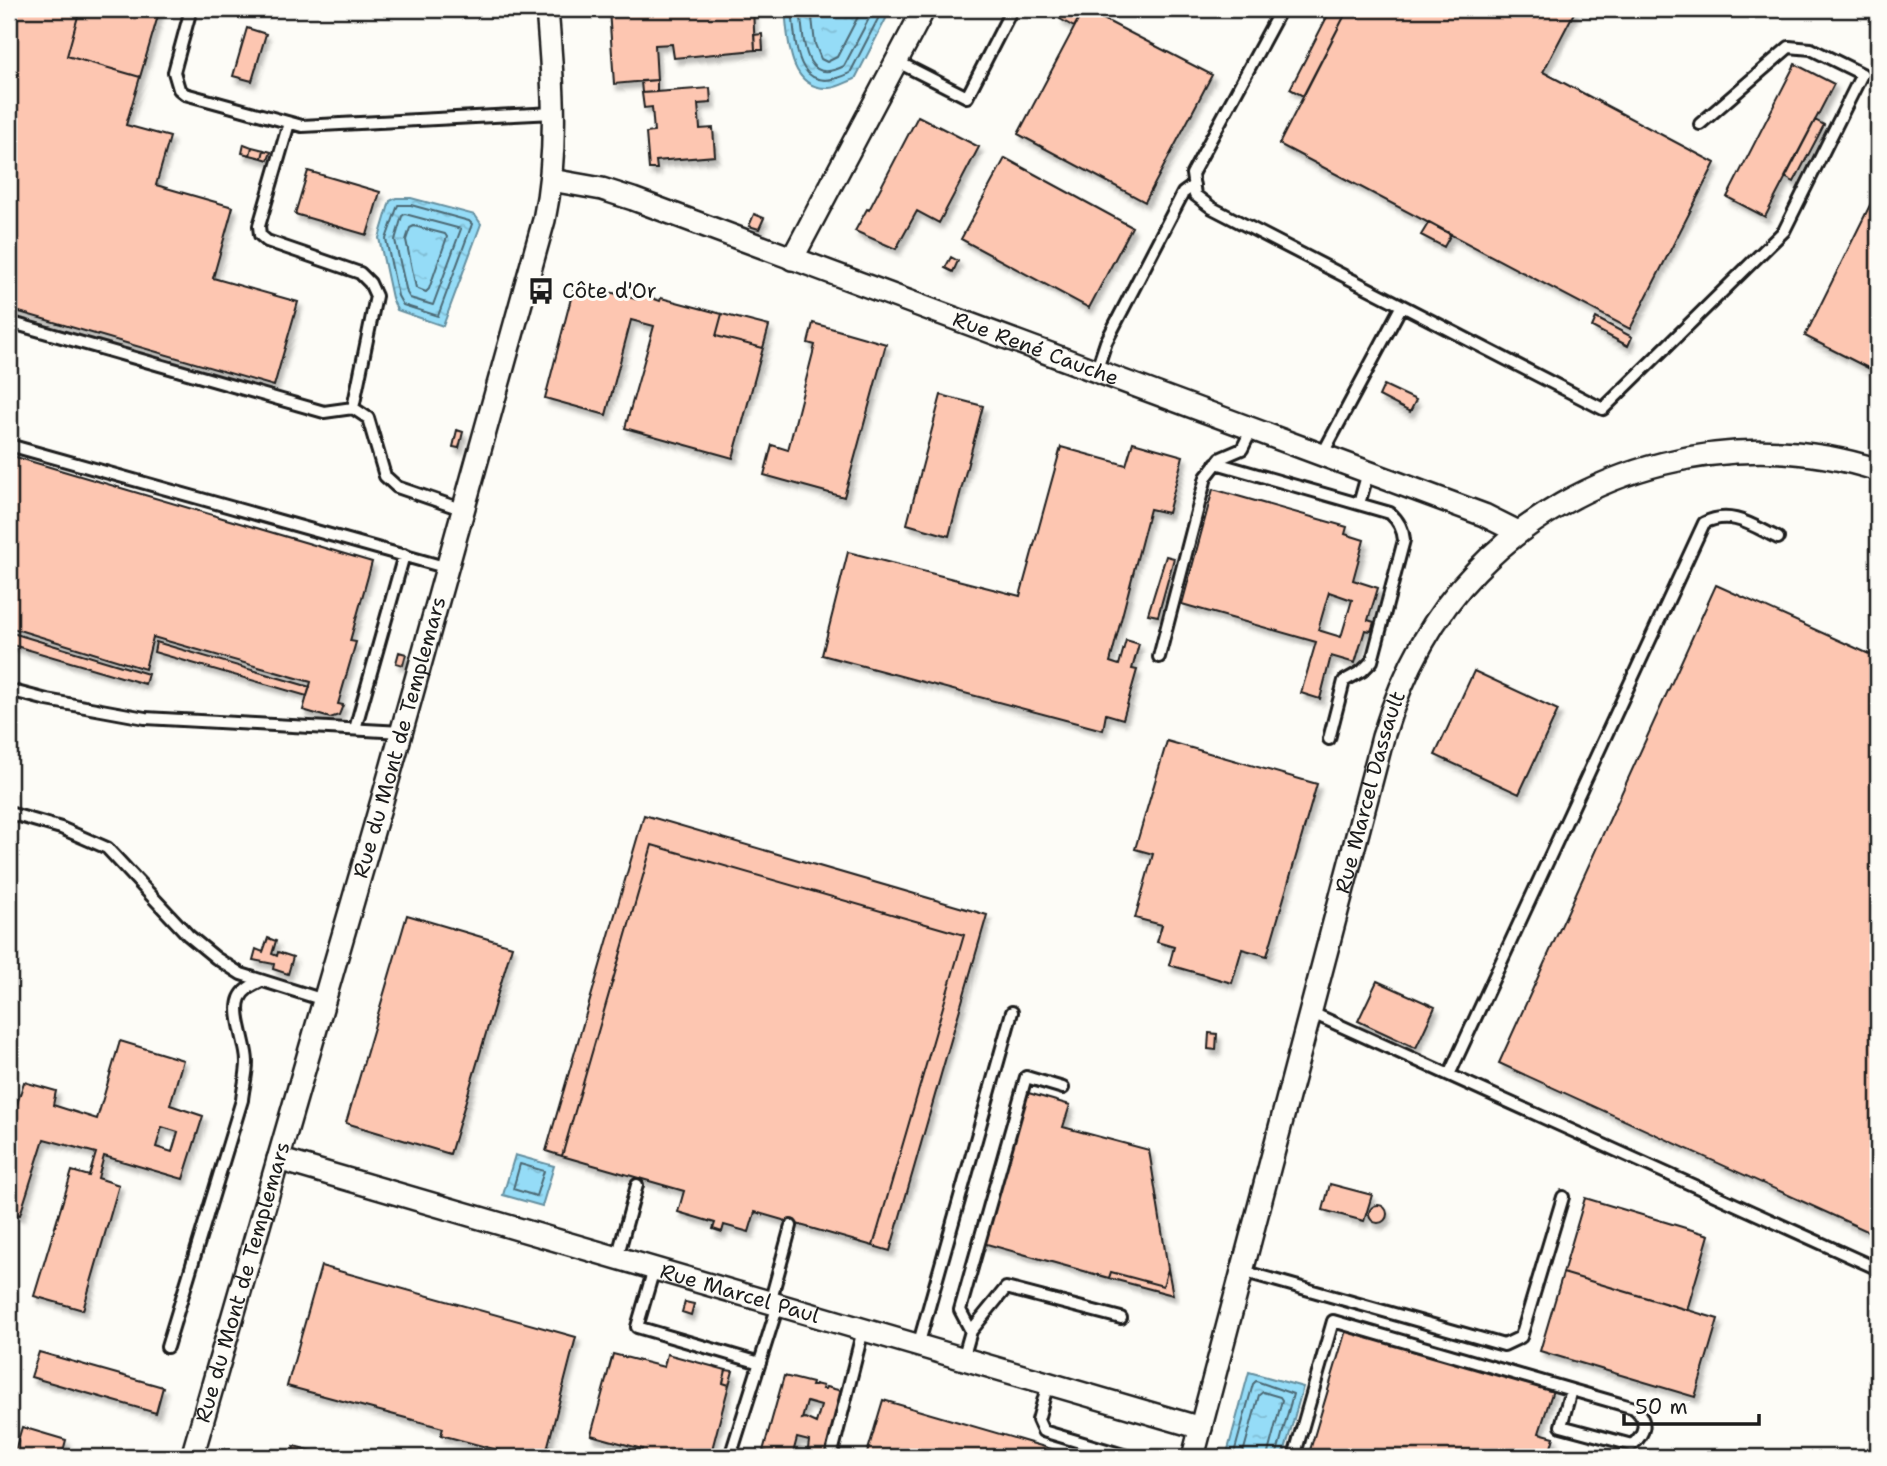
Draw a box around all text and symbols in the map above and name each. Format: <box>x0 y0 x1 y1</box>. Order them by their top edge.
bus stop icon: Côte d'Or <box>526 276 556 306</box>
place label: Côte d'Or <box>562 277 657 305</box>
street label: Rue René Cauche <box>949 305 1123 392</box>
street label: Rue du Mont de Templemars <box>346 593 452 881</box>
street label: Rue Marcel Dassault <box>1328 687 1412 896</box>
street label: Rue du Mont de Templemars <box>189 1138 297 1426</box>
street label: Rue Marcel Paul <box>657 1257 823 1330</box>
scale bar <box>1624 1382 1759 1426</box>
text: 50 m <box>1635 1393 1688 1421</box>

